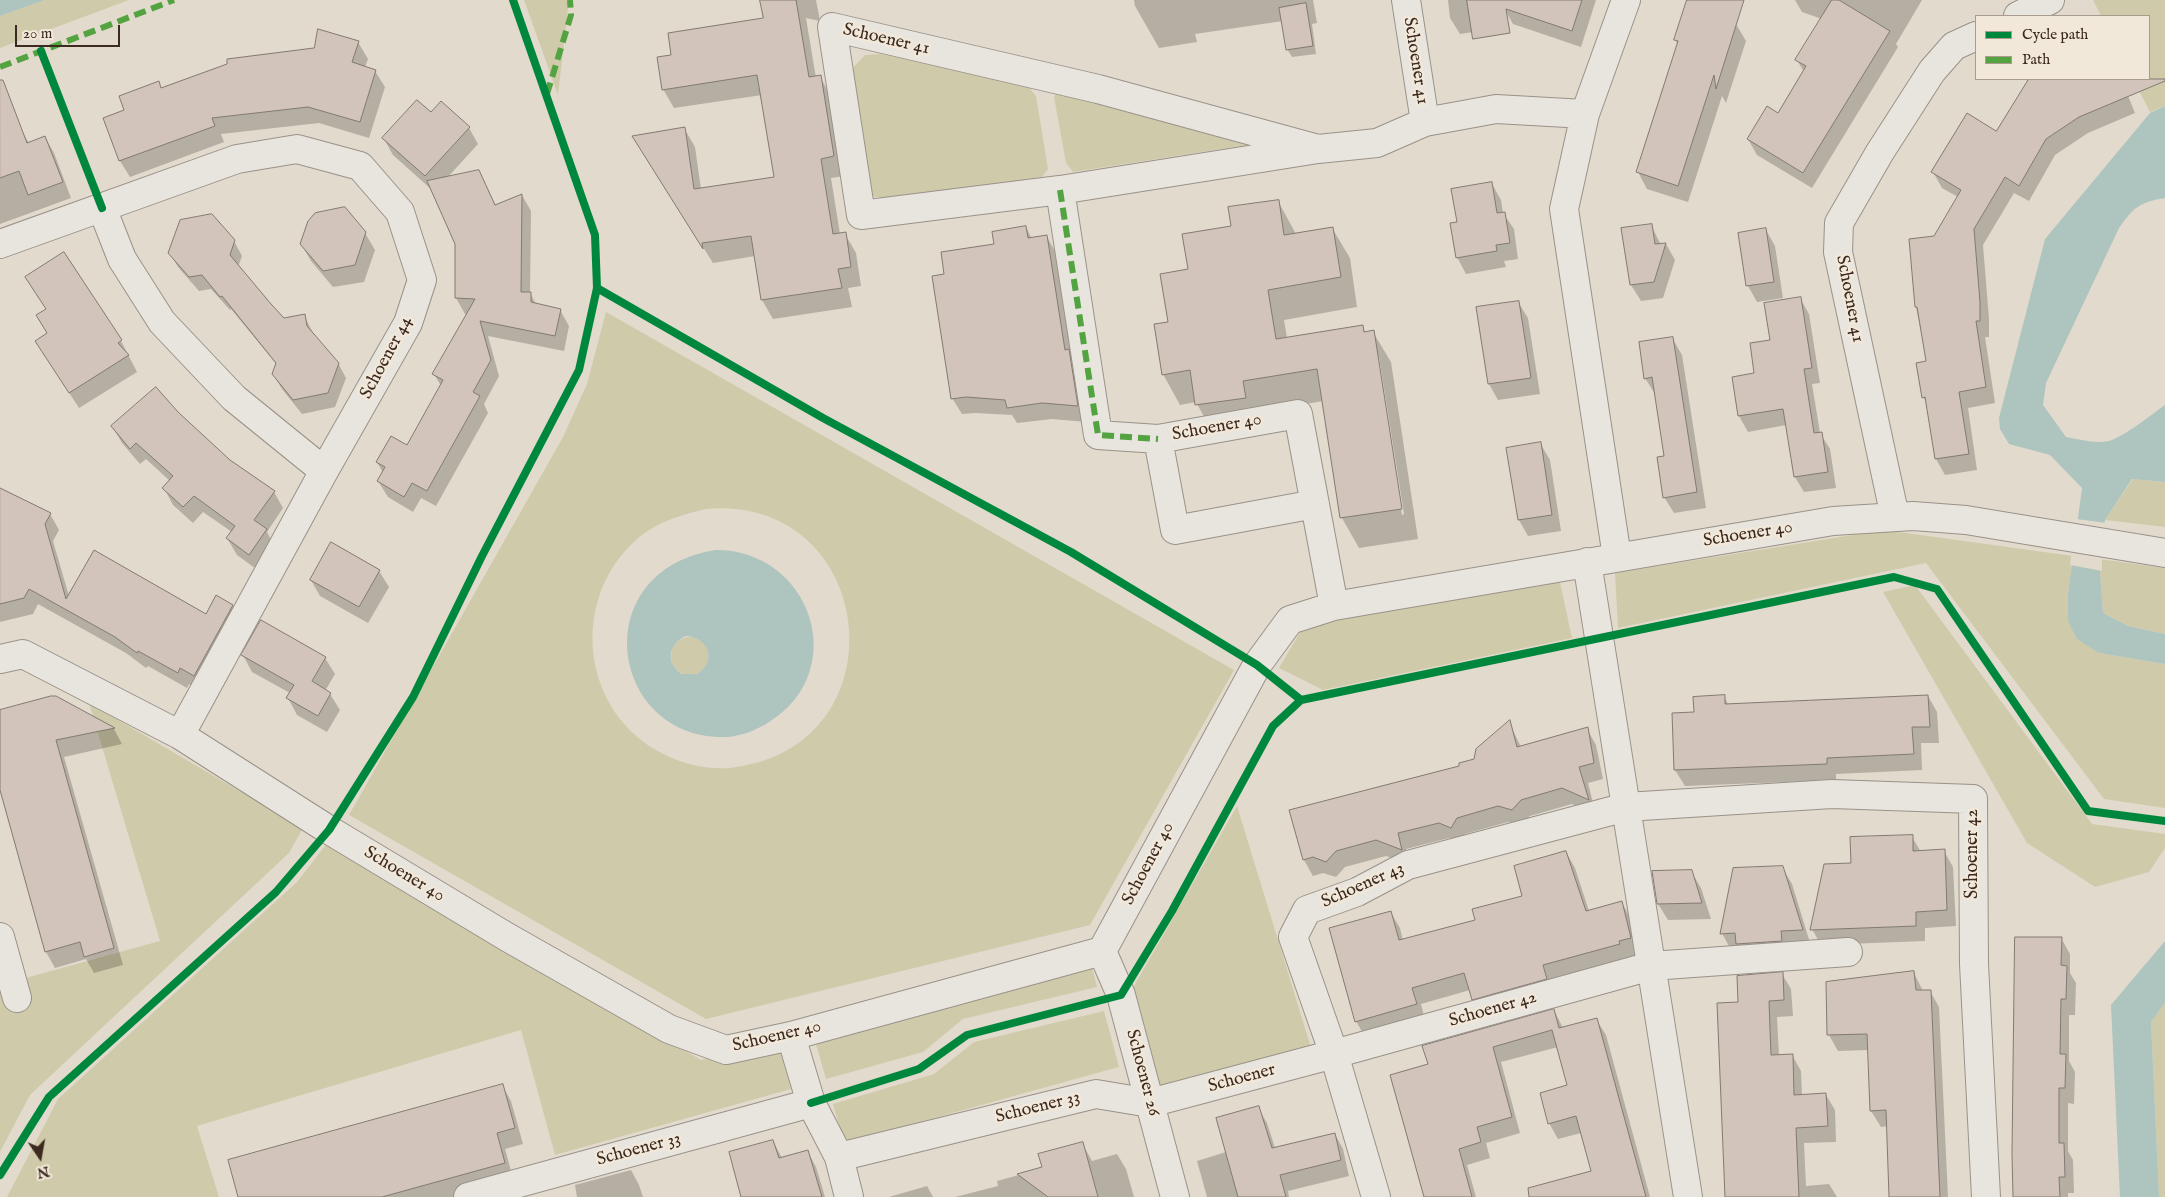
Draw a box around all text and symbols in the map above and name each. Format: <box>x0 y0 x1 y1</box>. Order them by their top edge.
scale bar <box>18 15 122 47</box>
legend <box>1975 15 2150 80</box>
street label: Schoener 41 <box>1397 16 1433 106</box>
street label: Schoener 41 <box>841 20 931 60</box>
text: 20 m <box>23 24 52 43</box>
text: Cycle path <box>2022 25 2088 44</box>
text: Path <box>2022 50 2050 69</box>
street label: Schoener 41 <box>1830 254 1868 344</box>
street label: Schoener 44 <box>356 313 418 403</box>
street label: Schoener 40 <box>1171 410 1263 446</box>
street label: Schoener 40 <box>1702 517 1794 553</box>
street label: Schoener 42 <box>1962 809 1984 899</box>
street label: Schoener 40 <box>1118 819 1180 909</box>
street label: Schoener 40 <box>360 842 448 908</box>
street label: Schoener 43 <box>1318 858 1408 914</box>
street label: Schoener 42 <box>1447 987 1539 1033</box>
street label: Schoener 40 <box>730 1016 824 1058</box>
street label: Schoener 26 <box>1120 1027 1164 1119</box>
street label: Schoener <box>1206 1060 1278 1098</box>
street label: Schoener 33 <box>994 1087 1082 1129</box>
street label: Schoener 33 <box>595 1128 683 1172</box>
north arrow <box>15 1132 65 1182</box>
text: N <box>35 1162 51 1182</box>

